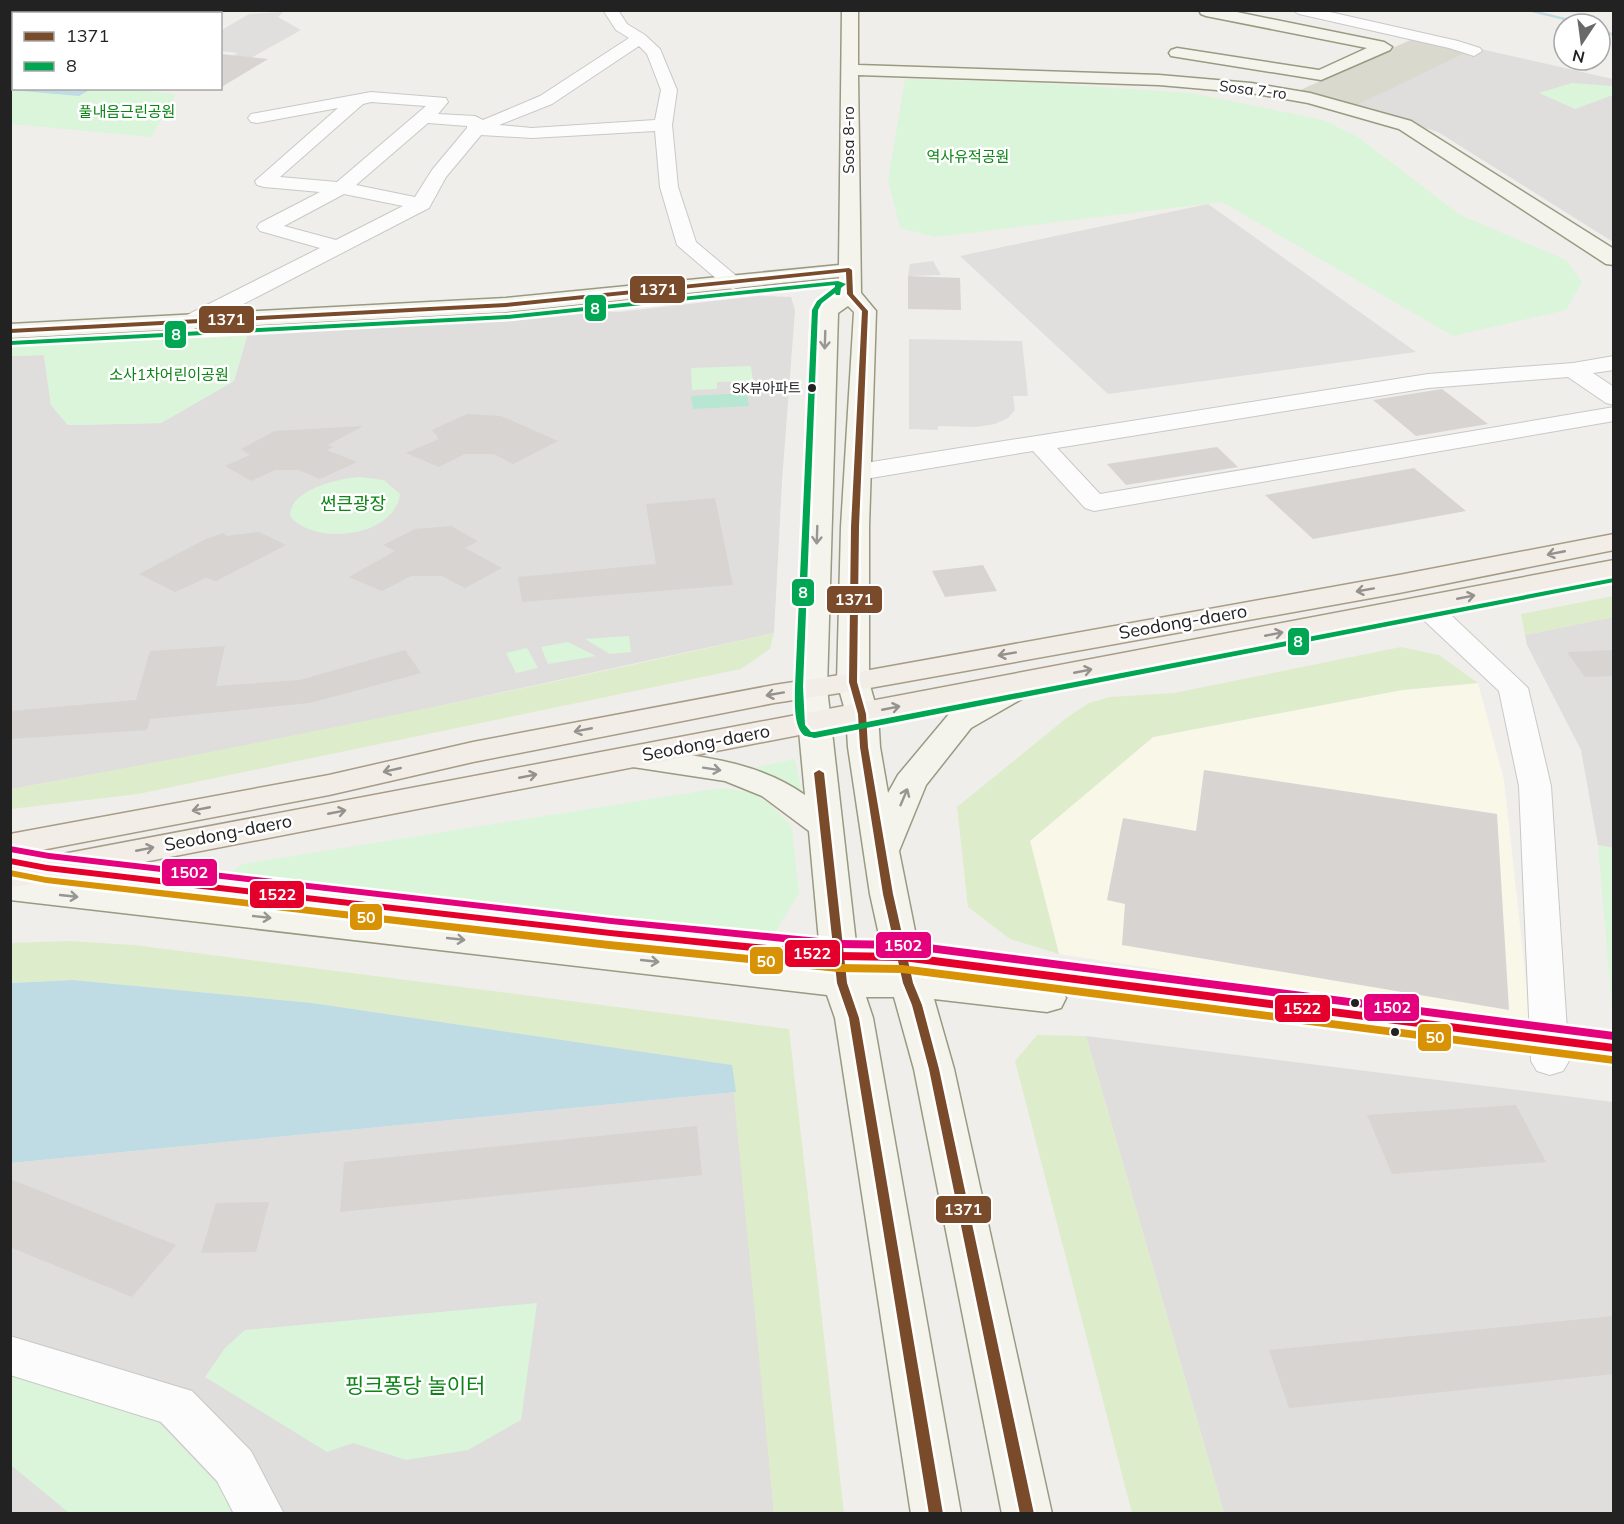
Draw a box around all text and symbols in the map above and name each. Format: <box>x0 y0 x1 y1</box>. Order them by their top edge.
legend <box>12 12 222 90</box>
north arrow <box>1552 12 1612 72</box>
text: 1371 <box>66 24 109 47</box>
text: N <box>1570 46 1587 68</box>
text: 8 <box>66 54 77 77</box>
street label: Sosa 7-ro <box>1218 76 1288 103</box>
park label: 풀내음근린공원 <box>79 102 175 121</box>
street label: Sosa 8-ro <box>839 106 858 174</box>
park label: 역사유적공원 <box>927 147 1009 166</box>
line badge: 1371 <box>629 275 686 304</box>
text: 1371 <box>639 279 677 299</box>
line badge: 8 <box>584 294 607 322</box>
text: 8 <box>590 298 600 318</box>
line badge: 1371 <box>198 305 255 334</box>
text: 1371 <box>207 309 245 329</box>
line badge: 8 <box>164 320 187 349</box>
text: 8 <box>171 324 181 344</box>
one-way arrow <box>820 330 831 350</box>
park label: 소사1차어린이공원 <box>109 365 229 384</box>
place label: SK뷰아파트 <box>732 379 801 397</box>
marker: SK뷰아파트 <box>806 382 818 394</box>
park label: 썬큰광장 <box>320 492 386 515</box>
one-way arrow <box>811 525 823 545</box>
one-way arrow <box>1547 548 1566 559</box>
line badge: 8 <box>791 578 815 607</box>
text: 8 <box>798 582 808 602</box>
line badge: 1371 <box>826 585 883 614</box>
one-way arrow <box>1355 585 1375 596</box>
text: 1371 <box>835 589 873 609</box>
one-way arrow <box>1455 591 1475 602</box>
street label: Seodong-daero <box>1117 599 1249 644</box>
line badge: 8 <box>1287 627 1310 656</box>
one-way arrow <box>1264 628 1284 639</box>
text: 8 <box>1293 631 1303 651</box>
one-way arrow <box>998 648 1018 659</box>
one-way arrow <box>1073 665 1092 676</box>
one-way arrow <box>765 689 785 700</box>
one-way arrow <box>881 702 901 713</box>
street label: Seodong-daero <box>640 719 772 766</box>
one-way arrow <box>574 725 593 736</box>
one-way arrow <box>701 764 721 775</box>
one-way arrow <box>383 765 402 777</box>
one-way arrow <box>518 770 538 781</box>
one-way arrow <box>899 788 910 807</box>
one-way arrow <box>192 804 211 815</box>
one-way arrow <box>326 806 346 817</box>
street label: Seodong-daero <box>162 809 294 856</box>
one-way arrow <box>135 843 154 854</box>
line badge: 1502 <box>161 858 218 887</box>
text: 1502 <box>170 862 208 882</box>
line badge: 1522 <box>249 880 305 909</box>
text: 1522 <box>258 884 296 904</box>
one-way arrow <box>58 890 78 901</box>
line badge: 50 <box>349 903 383 931</box>
text: 50 <box>356 907 376 927</box>
one-way arrow <box>252 912 272 923</box>
line badge: 1502 <box>875 931 932 959</box>
one-way arrow <box>446 934 466 945</box>
text: 1502 <box>884 935 922 955</box>
line badge: 1522 <box>784 939 841 968</box>
text: 1522 <box>793 943 831 963</box>
line badge: 50 <box>749 946 784 975</box>
text: 50 <box>756 951 776 971</box>
one-way arrow <box>639 956 659 967</box>
line badge: 1502 <box>1363 993 1420 1022</box>
line badge: 1522 <box>1274 994 1331 1023</box>
unlabelled marker <box>1349 997 1361 1009</box>
text: 1502 <box>1373 997 1411 1017</box>
text: 1522 <box>1283 998 1321 1018</box>
line badge: 50 <box>1417 1023 1452 1052</box>
unlabelled marker <box>1389 1026 1401 1038</box>
text: 50 <box>1425 1027 1445 1047</box>
line badge: 1371 <box>935 1195 992 1224</box>
text: 1371 <box>944 1199 982 1219</box>
park label: 핑크퐁당 놀이터 <box>345 1372 485 1398</box>

